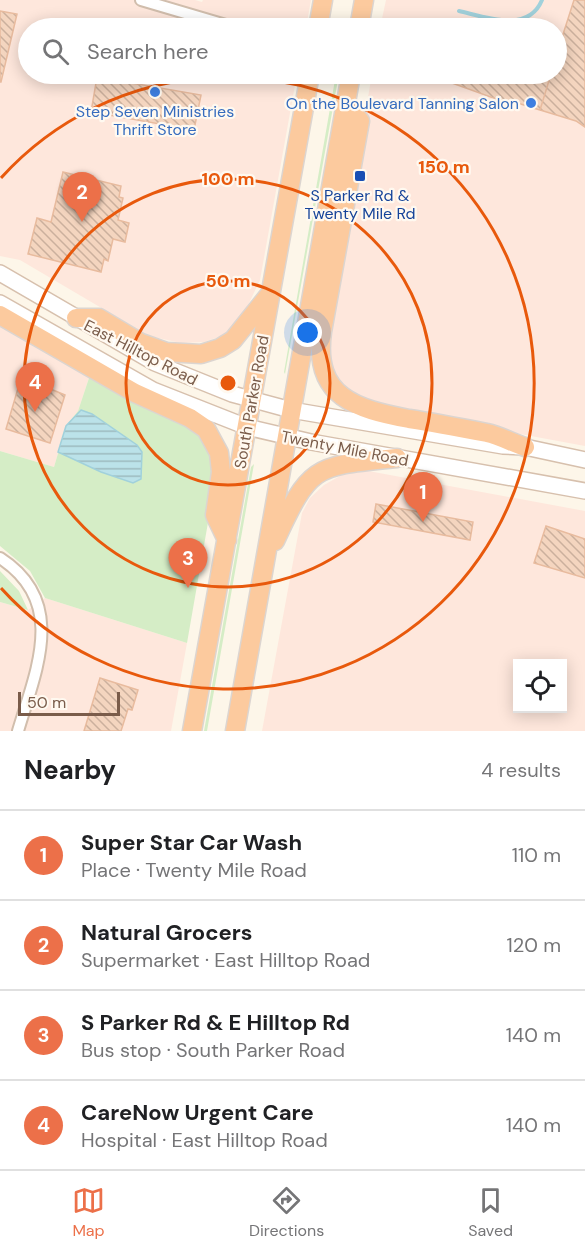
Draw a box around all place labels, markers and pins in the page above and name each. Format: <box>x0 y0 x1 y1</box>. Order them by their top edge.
marker: Step Seven Ministries Thrift Store <box>148 85 162 99</box>
place label: On the Boulevard Tanning Salon <box>286 93 519 114</box>
marker: On the Boulevard Tanning Salon <box>524 96 538 110</box>
place label: Step Seven Ministries Thrift Store <box>76 101 234 140</box>
marker: S Parker Rd & Twenty Mile Rd <box>353 169 367 183</box>
pin: 2 <box>62 172 101 222</box>
place label: S Parker Rd & Twenty Mile Rd <box>305 185 416 224</box>
pin: 4 <box>15 362 54 412</box>
centre of rings <box>218 373 238 393</box>
pin: 1 <box>404 472 442 522</box>
pin: 3 <box>168 538 207 588</box>

